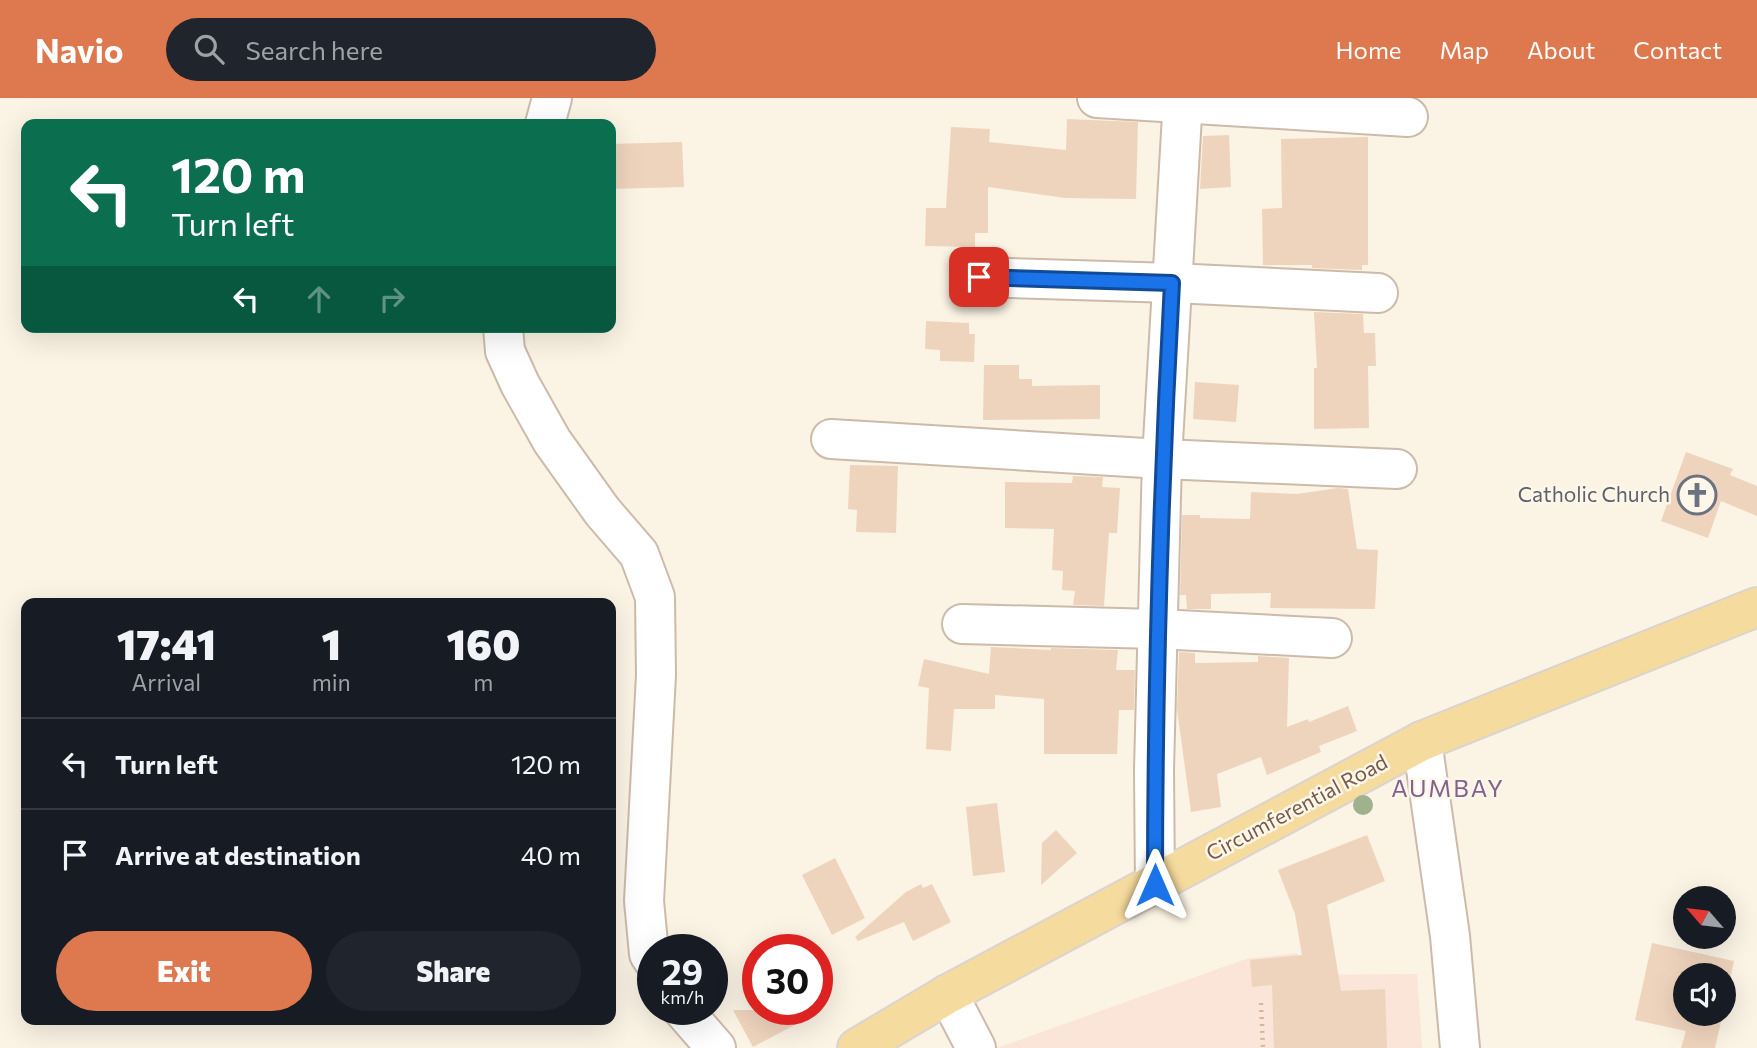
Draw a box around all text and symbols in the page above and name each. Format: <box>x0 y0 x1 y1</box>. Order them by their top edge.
search box <box>166 18 656 81</box>
text: Navio <box>35 29 124 70</box>
icon: search <box>190 30 228 68</box>
text: Search here <box>246 34 383 65</box>
text: Home <box>1336 35 1402 64</box>
text: Map <box>1440 35 1489 64</box>
text: About <box>1527 35 1595 64</box>
text: Contact <box>1633 35 1722 64</box>
text: 120 m <box>171 143 305 203</box>
icon: left <box>56 147 147 238</box>
text: Turn left <box>171 203 295 243</box>
pin <box>949 247 1009 307</box>
icon: arrive <box>960 258 998 296</box>
icon: left <box>227 280 265 318</box>
icon: ahead <box>300 280 338 318</box>
icon: right <box>373 280 411 318</box>
church icon: Catholic Church <box>1676 474 1718 516</box>
place label: Catholic Church <box>1518 481 1670 506</box>
text: 17:41 <box>117 617 216 669</box>
text: 1 <box>321 617 341 669</box>
text: 160 <box>446 617 520 669</box>
text: Arrival <box>132 668 201 696</box>
text: min <box>312 668 351 696</box>
text: m <box>473 668 493 696</box>
icon: left <box>56 745 94 783</box>
text: Turn left <box>115 748 218 779</box>
text: 120 m <box>511 748 581 779</box>
street label: Circumferential Road <box>1201 748 1391 865</box>
district label: AUMBAY <box>1391 773 1505 802</box>
icon: arrive <box>56 836 94 874</box>
text: Arrive at destination <box>115 839 361 870</box>
text: 40 m <box>521 839 581 870</box>
position arrow <box>1118 848 1192 922</box>
north arrow <box>1673 886 1736 948</box>
map controls <box>1673 886 1736 1026</box>
button: Exit <box>56 931 312 1011</box>
button: Share <box>326 931 581 1011</box>
speed limit sign: 30 <box>742 934 833 1025</box>
text: 29 <box>662 949 703 992</box>
button: sound <box>1673 963 1736 1026</box>
text: km/h <box>661 986 704 1008</box>

